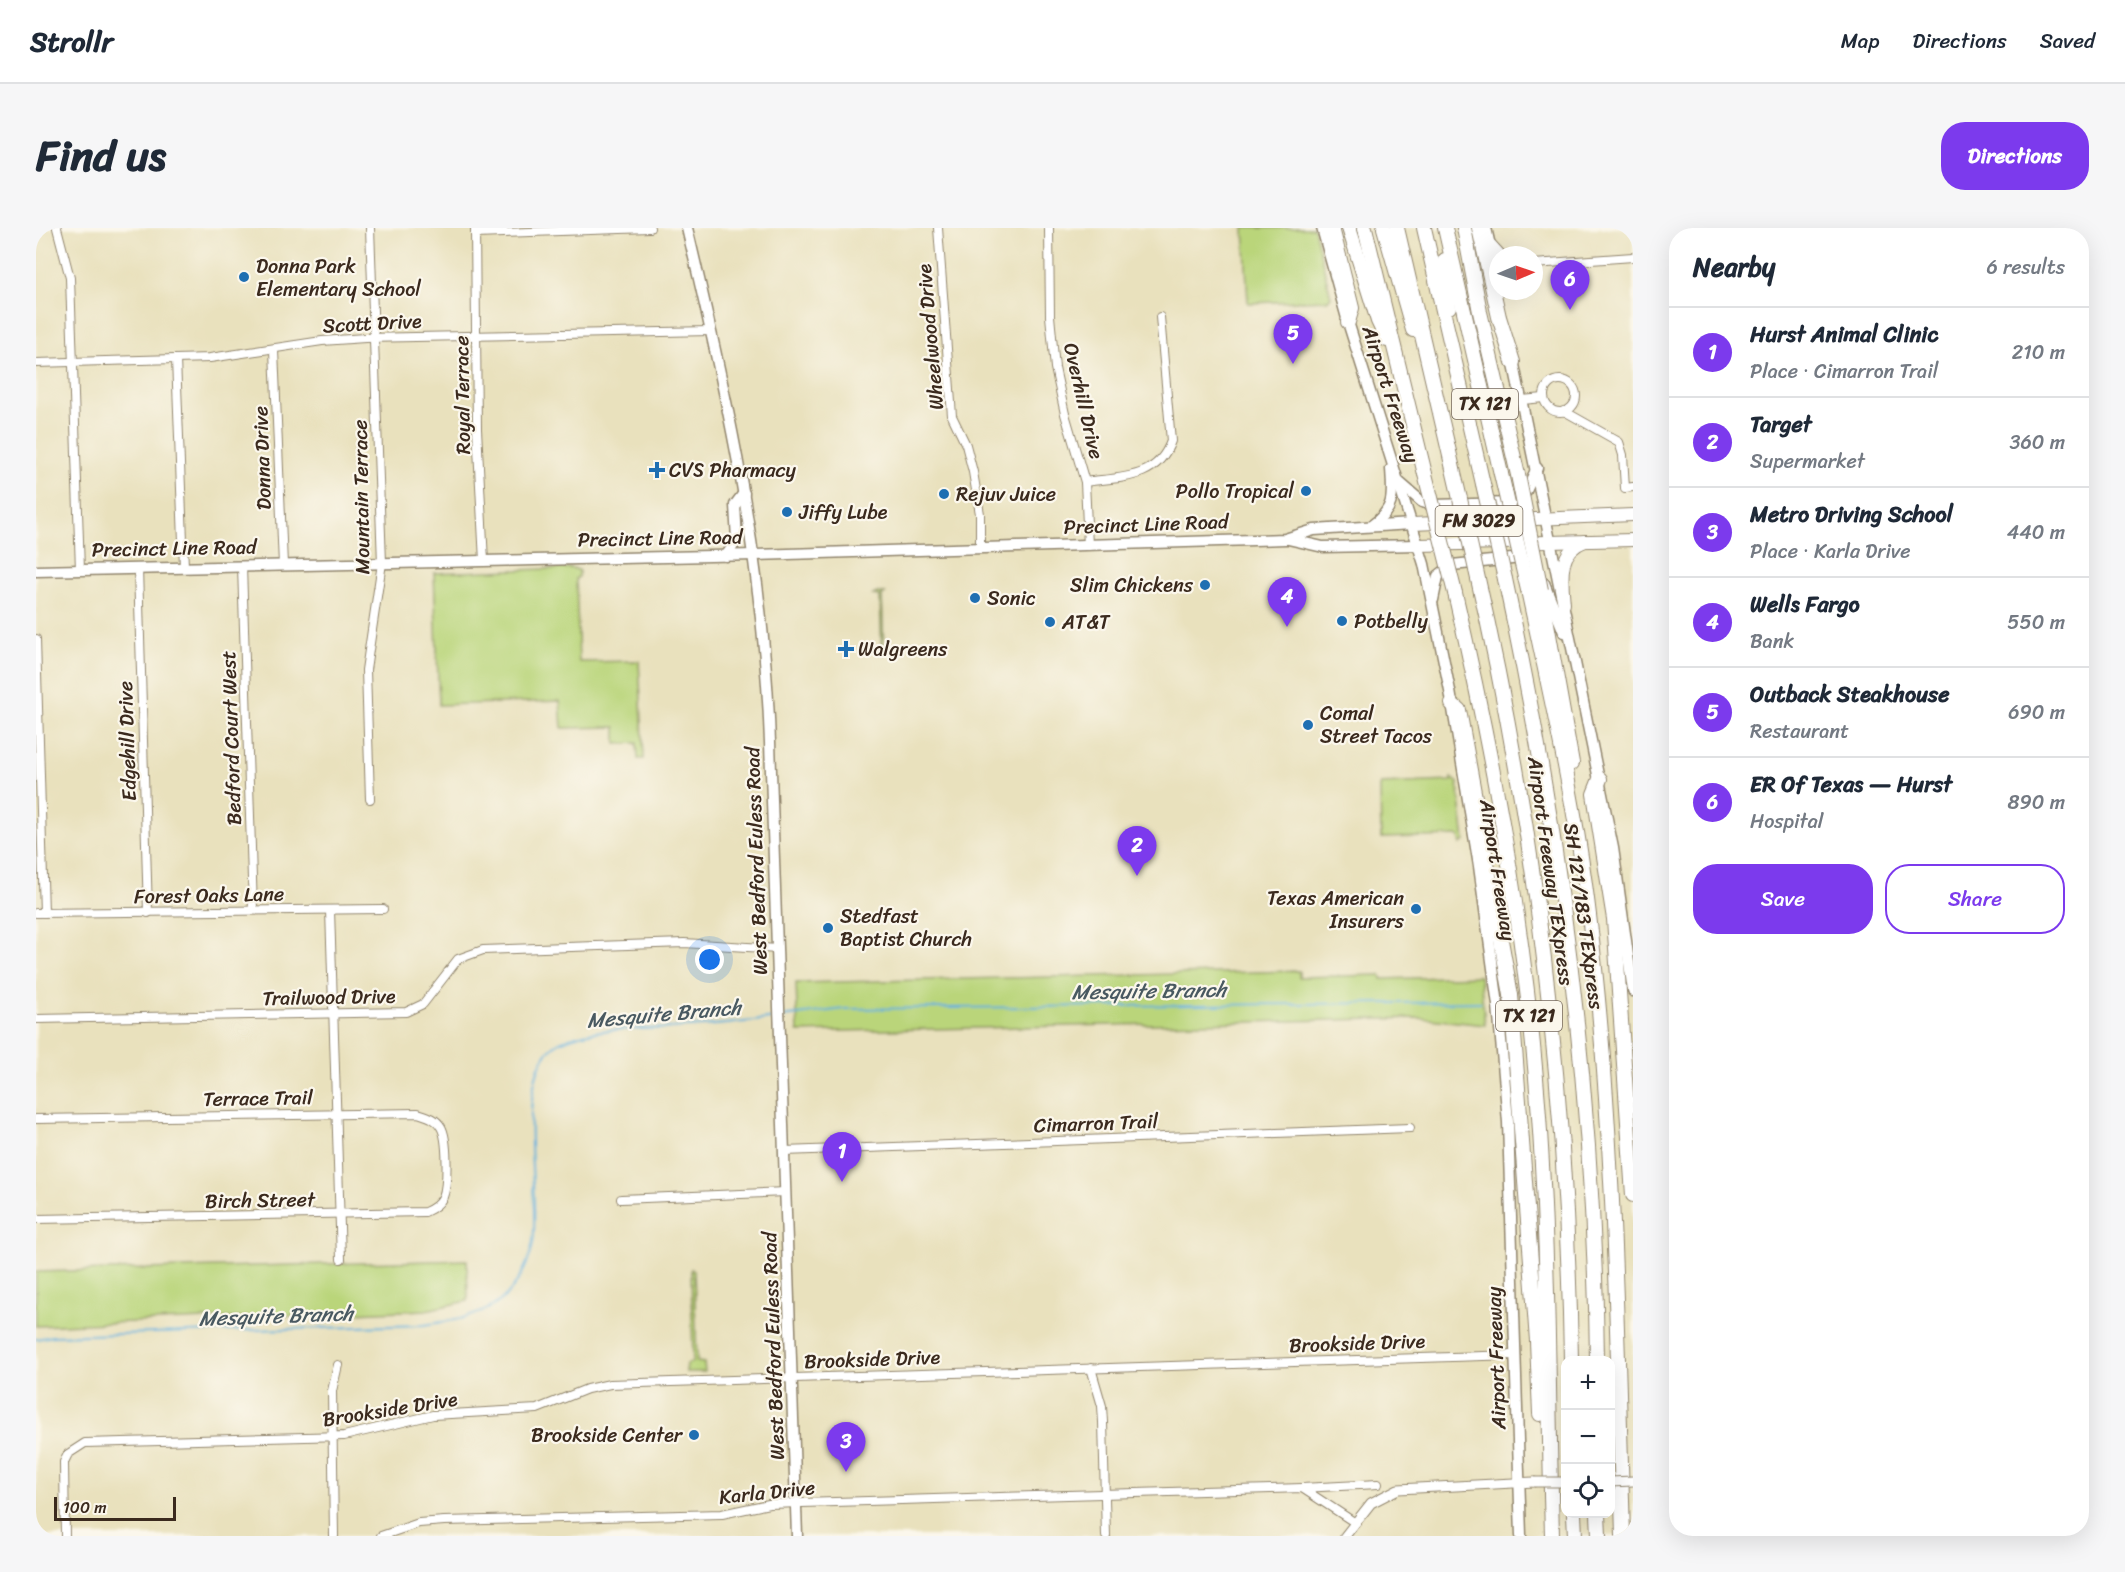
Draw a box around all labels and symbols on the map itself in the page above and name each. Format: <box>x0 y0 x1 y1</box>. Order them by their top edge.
north arrow <box>1489 246 1543 300</box>
place label: Donna Park Elementary School <box>256 249 421 307</box>
pin: 6 <box>1550 260 1589 310</box>
street label: Wheelwood Drive <box>907 262 954 411</box>
marker: Donna Park Elementary School <box>237 270 251 284</box>
street label: Scott Drive <box>322 303 423 344</box>
pin: 5 <box>1274 314 1312 364</box>
street label: Airport Freeway <box>1351 320 1429 468</box>
street label: Royal Terrace <box>444 335 481 455</box>
street label: Overhill Drive <box>1053 339 1114 463</box>
road number: TX 121 <box>1452 389 1518 419</box>
street label: Donna Drive <box>243 405 282 511</box>
street label: Mountain Terrace <box>343 419 380 575</box>
place label: CVS Pharmacy <box>669 453 796 488</box>
marker: CVS Pharmacy <box>650 463 664 477</box>
place label: Pollo Tropical <box>1176 474 1294 509</box>
place label: Rejuv Juice <box>956 477 1056 512</box>
marker: Pollo Tropical <box>1299 484 1313 498</box>
marker: Rejuv Juice <box>937 487 951 501</box>
place label: Jiffy Lube <box>798 495 888 530</box>
street label: Precinct Line Road <box>1063 504 1230 545</box>
marker: Jiffy Lube <box>780 505 794 519</box>
road number: FM 3029 <box>1436 506 1522 536</box>
street label: Precinct Line Road <box>577 520 744 557</box>
street label: Precinct Line Road <box>91 530 258 567</box>
place label: Slim Chickens <box>1070 568 1194 603</box>
marker: Slim Chickens <box>1198 578 1212 592</box>
pin: 4 <box>1268 578 1306 627</box>
place label: Sonic <box>987 581 1036 616</box>
marker: Sonic <box>968 591 982 605</box>
place label: Potbelly <box>1354 604 1428 639</box>
place label: AT&T <box>1061 605 1111 640</box>
marker: Potbelly <box>1335 614 1349 628</box>
marker: AT&T <box>1043 615 1057 629</box>
place label: Walgreens <box>858 632 948 667</box>
marker: Walgreens <box>839 642 853 656</box>
street label: Bedford Court West <box>211 650 252 826</box>
street label: Edgehill Drive <box>108 680 147 802</box>
place label: Comal Street Tacos <box>1320 696 1433 754</box>
marker: Comal Street Tacos <box>1301 718 1315 732</box>
street label: West Bedford Euless Road <box>735 745 778 976</box>
street label: Airport Freeway TEXpress <box>1517 753 1584 989</box>
street label: Airport Freeway <box>1469 796 1526 944</box>
street label: SH 121/183 TEXpress <box>1553 821 1614 1012</box>
pin: 2 <box>1118 826 1156 876</box>
street label: Forest Oaks Lane <box>133 877 285 914</box>
place label: Texas American Insurers <box>1267 881 1405 939</box>
place label: Stedfast Baptist Church <box>840 899 972 957</box>
marker: Texas American Insurers <box>1409 902 1423 916</box>
marker: Stedfast Baptist Church <box>821 921 835 935</box>
your location <box>695 945 724 974</box>
water label: Mesquite Branch <box>1071 971 1229 1011</box>
street label: Trailwood Drive <box>262 979 396 1016</box>
water label: Mesquite Branch <box>585 988 745 1040</box>
road number: TX 121 <box>1496 1001 1562 1031</box>
street label: Terrace Trail <box>203 1080 314 1117</box>
street label: Cimarron Trail <box>1033 1104 1159 1143</box>
pin: 1 <box>822 1132 862 1182</box>
street label: Birch Street <box>205 1182 316 1219</box>
street label: West Bedford Euless Road <box>752 1230 795 1461</box>
street label: Airport Freeway <box>1476 1285 1517 1431</box>
water label: Mesquite Branch <box>198 1294 356 1338</box>
street label: Brookside Drive <box>1288 1324 1426 1363</box>
street label: Brookside Drive <box>803 1340 941 1379</box>
street label: Brookside Drive <box>320 1382 460 1437</box>
place label: Brookside Center <box>531 1418 684 1453</box>
pin: 3 <box>826 1422 866 1472</box>
marker: Brookside Center <box>687 1428 701 1442</box>
street label: Karla Drive <box>717 1470 817 1515</box>
scale bar <box>54 1494 176 1522</box>

